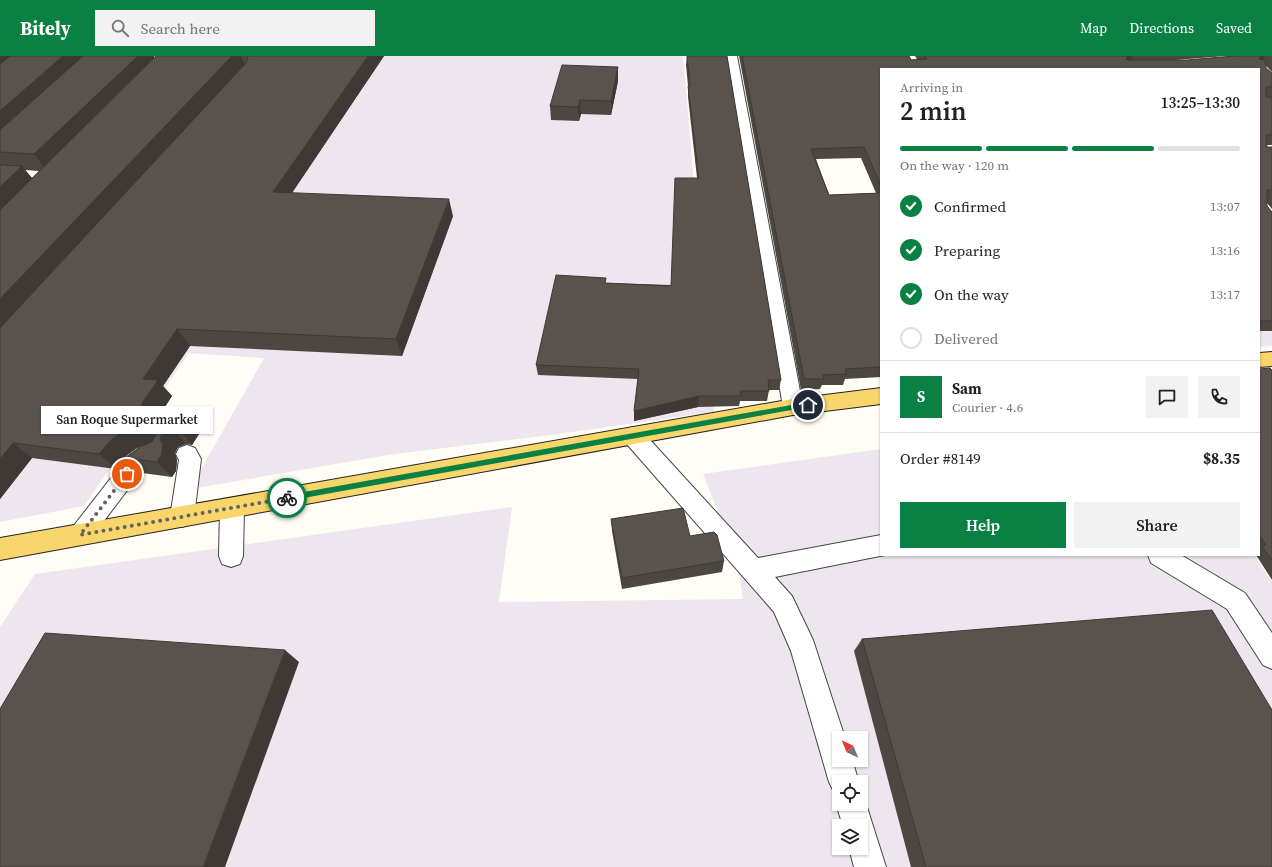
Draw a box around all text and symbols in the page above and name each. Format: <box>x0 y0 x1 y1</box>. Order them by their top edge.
search box <box>95 10 375 46</box>
text: Bitely <box>20 15 71 41</box>
icon: search <box>109 17 131 39</box>
text: Search here <box>141 18 220 39</box>
text: Map <box>1080 18 1107 38</box>
text: Directions <box>1129 18 1194 38</box>
text: Saved <box>1216 18 1252 38</box>
text: Arriving in <box>900 79 963 96</box>
text: 13:25–13:30 <box>1161 92 1240 113</box>
text: 2 min <box>900 93 967 129</box>
text: On the way · 120 m <box>900 157 1009 174</box>
icon: check <box>900 195 922 217</box>
text: Confirmed <box>934 196 1006 217</box>
text: 13:07 <box>1210 198 1240 215</box>
icon: check <box>900 239 922 261</box>
text: Preparing <box>934 240 1000 261</box>
text: 13:16 <box>1210 242 1240 259</box>
icon: check <box>900 283 922 305</box>
text: On the way <box>934 284 1009 305</box>
text: 13:17 <box>1210 286 1240 303</box>
text: Delivered <box>934 328 998 349</box>
button: chat <box>1146 376 1188 418</box>
button: phone <box>1198 376 1240 418</box>
text: Sam <box>952 378 982 399</box>
text: S <box>917 386 925 407</box>
pin <box>791 388 825 422</box>
icon: home <box>797 394 819 416</box>
text: Courier · 4.6 <box>952 399 1023 416</box>
callout: San Roque Supermarket <box>41 406 213 434</box>
text: San Roque Supermarket <box>56 411 198 428</box>
text: Order #8149 <box>900 448 981 469</box>
text: $8.35 <box>1203 448 1240 469</box>
pin <box>110 457 144 491</box>
icon: bag <box>116 463 138 485</box>
courier <box>267 478 307 518</box>
icon: bike <box>276 487 298 509</box>
button: Help <box>900 502 1066 548</box>
button: Share <box>1074 502 1240 548</box>
north arrow <box>832 731 868 767</box>
map controls <box>832 731 868 855</box>
button: locate <box>832 775 868 811</box>
button: layers <box>832 819 868 855</box>

